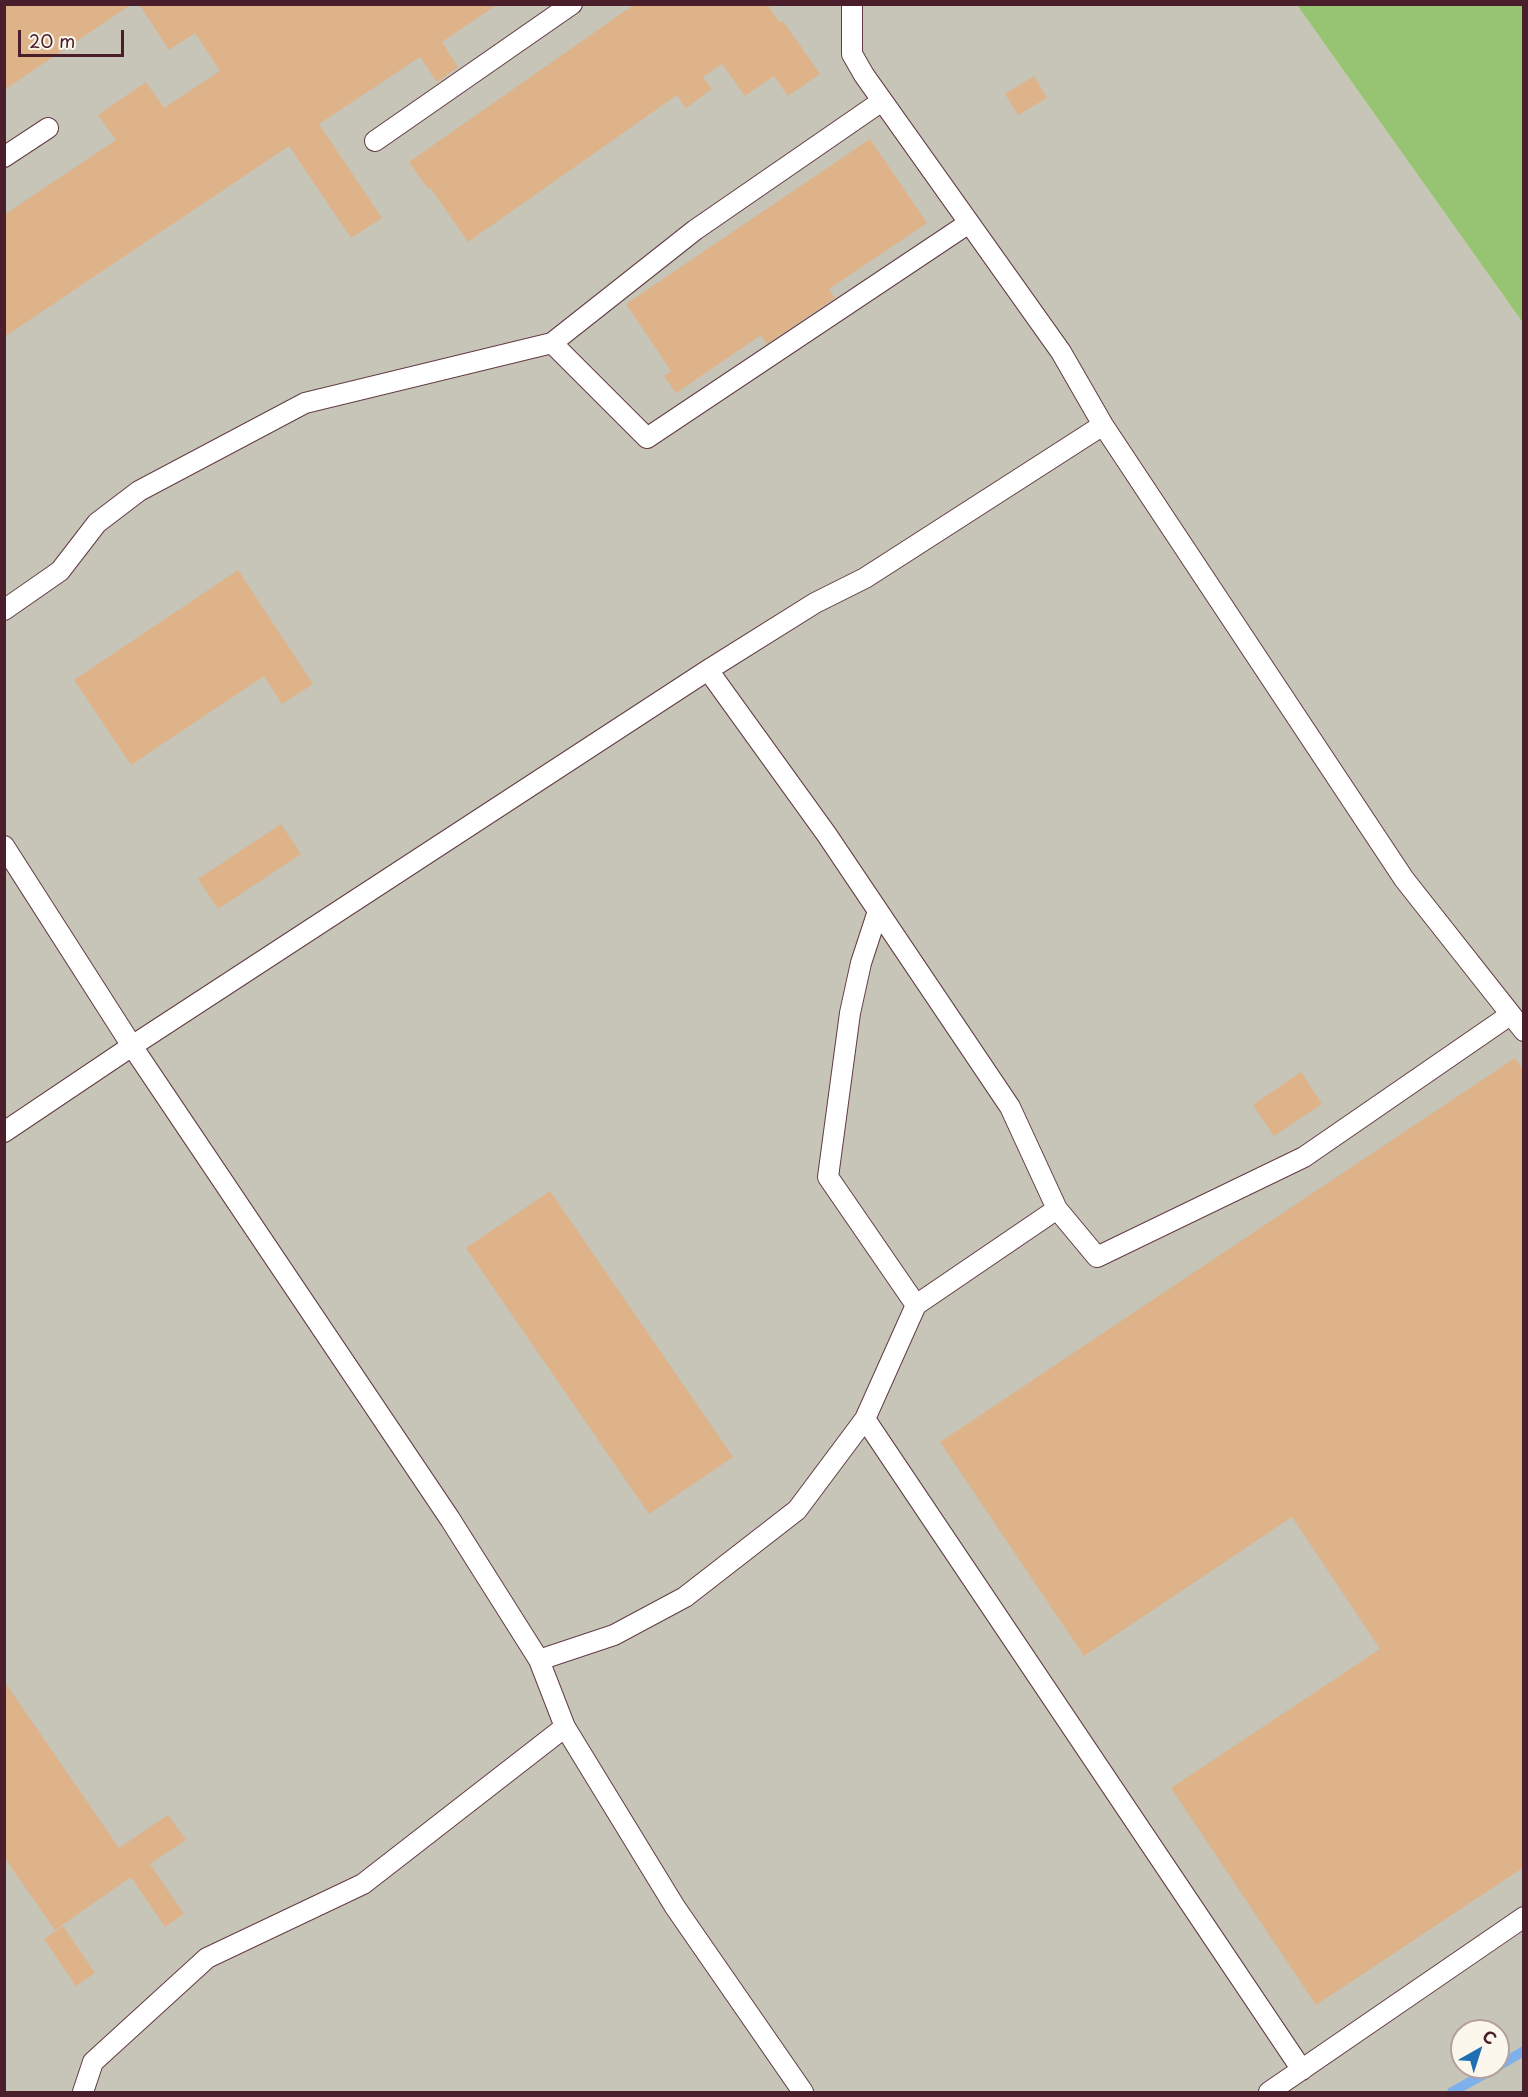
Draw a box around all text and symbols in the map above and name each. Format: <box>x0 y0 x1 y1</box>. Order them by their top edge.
scale bar <box>21 18 128 56</box>
text: 20 m <box>29 27 75 54</box>
north arrow <box>1450 2019 1510 2079</box>
text: С <box>1478 2023 1502 2050</box>

